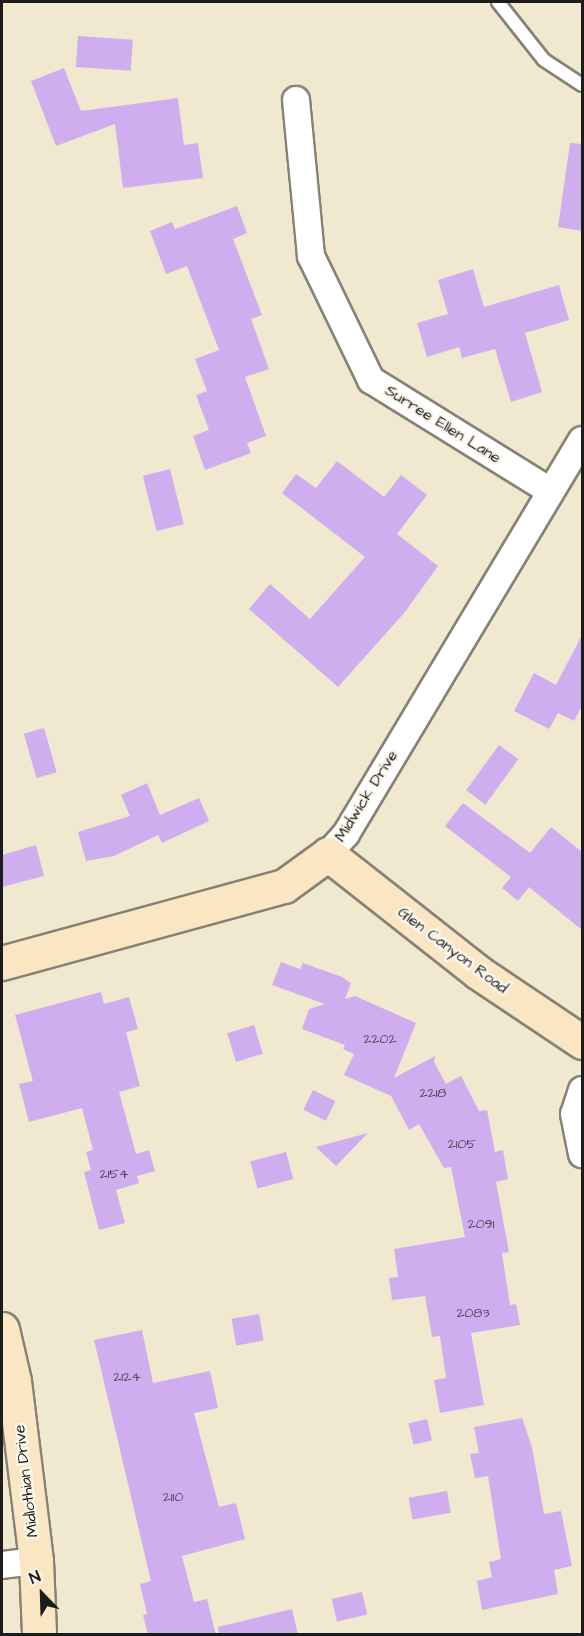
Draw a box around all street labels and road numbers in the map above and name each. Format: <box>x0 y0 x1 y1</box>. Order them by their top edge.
street label: Surree Ellen Lane <box>381 381 505 467</box>
street label: Midwick Drive <box>330 747 402 845</box>
street label: Glen Canyon Road <box>394 902 512 998</box>
street label: Midlothian Drive <box>10 1424 42 1538</box>

